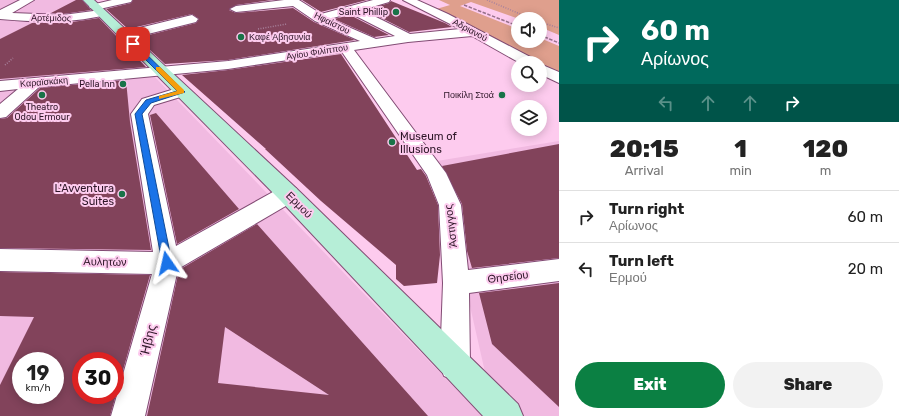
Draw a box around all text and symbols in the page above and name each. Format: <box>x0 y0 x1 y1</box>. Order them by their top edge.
place label: Saint Phillip <box>339 7 388 17</box>
marker: Saint Phillip <box>391 7 401 17</box>
street label: Ηφαίστου <box>313 10 352 36</box>
map controls <box>511 12 547 136</box>
button: sound <box>511 12 547 48</box>
street label: Αρτέμιδος <box>31 13 72 23</box>
text: 60 m <box>641 14 710 47</box>
icon: right <box>575 16 627 68</box>
street label: Αδριανού <box>451 17 489 43</box>
pin <box>116 27 150 61</box>
marker: Καφέ Αβησυνία <box>236 32 246 42</box>
place label: Καφέ Αβησυνία <box>249 32 311 42</box>
icon: arrive <box>122 33 144 55</box>
street label: Αγίου Φιλίππου <box>285 42 349 62</box>
text: Αρίωνος <box>641 48 709 70</box>
button: search <box>511 56 547 92</box>
street label: Καραϊσκάκη <box>20 75 68 89</box>
place label: Pella Inn <box>79 79 115 89</box>
marker: Pella Inn <box>118 79 128 89</box>
marker: Theatro Odou Ermour <box>37 90 47 100</box>
place label: Ποικίλη Στοά <box>444 90 494 100</box>
marker: Ποικίλη Στοά <box>497 90 507 100</box>
icon: left <box>655 92 677 114</box>
icon: ahead <box>697 92 719 114</box>
icon: ahead <box>739 92 761 114</box>
icon: right <box>781 92 803 114</box>
button: layers <box>511 100 547 136</box>
place label: Theatro Odou Ermour <box>14 102 70 122</box>
place label: Museum of Illusions <box>400 130 457 156</box>
text: 20:15 <box>610 135 679 163</box>
text: 1 <box>734 135 747 163</box>
text: 120 <box>803 135 848 163</box>
marker: Museum of Illusions <box>387 137 397 147</box>
text: Arrival <box>625 163 664 178</box>
text: min <box>729 163 752 178</box>
text: m <box>820 163 831 178</box>
place label: L'Avventura Suites <box>54 182 114 208</box>
marker: L'Avventura Suites <box>117 189 127 199</box>
street label: Ερμού <box>283 189 315 221</box>
text: Turn right <box>609 200 684 218</box>
street label: Άστιγγος <box>442 204 460 248</box>
icon: right <box>575 206 597 228</box>
text: 60 m <box>847 208 883 226</box>
text: Αρίωνος <box>609 218 658 233</box>
position arrow <box>146 242 188 284</box>
text: Turn left <box>609 252 674 270</box>
street label: Αυλητών <box>83 255 127 269</box>
icon: left <box>575 258 597 280</box>
text: 20 m <box>848 260 883 278</box>
street label: Θησείου <box>487 268 529 286</box>
text: Ερμού <box>609 270 647 285</box>
street label: Ήβης <box>137 323 159 358</box>
speed limit sign: 30 <box>72 352 124 404</box>
text: 19 <box>27 361 49 385</box>
button: Exit <box>575 362 725 408</box>
button: Share <box>733 362 883 408</box>
text: km/h <box>26 382 50 394</box>

